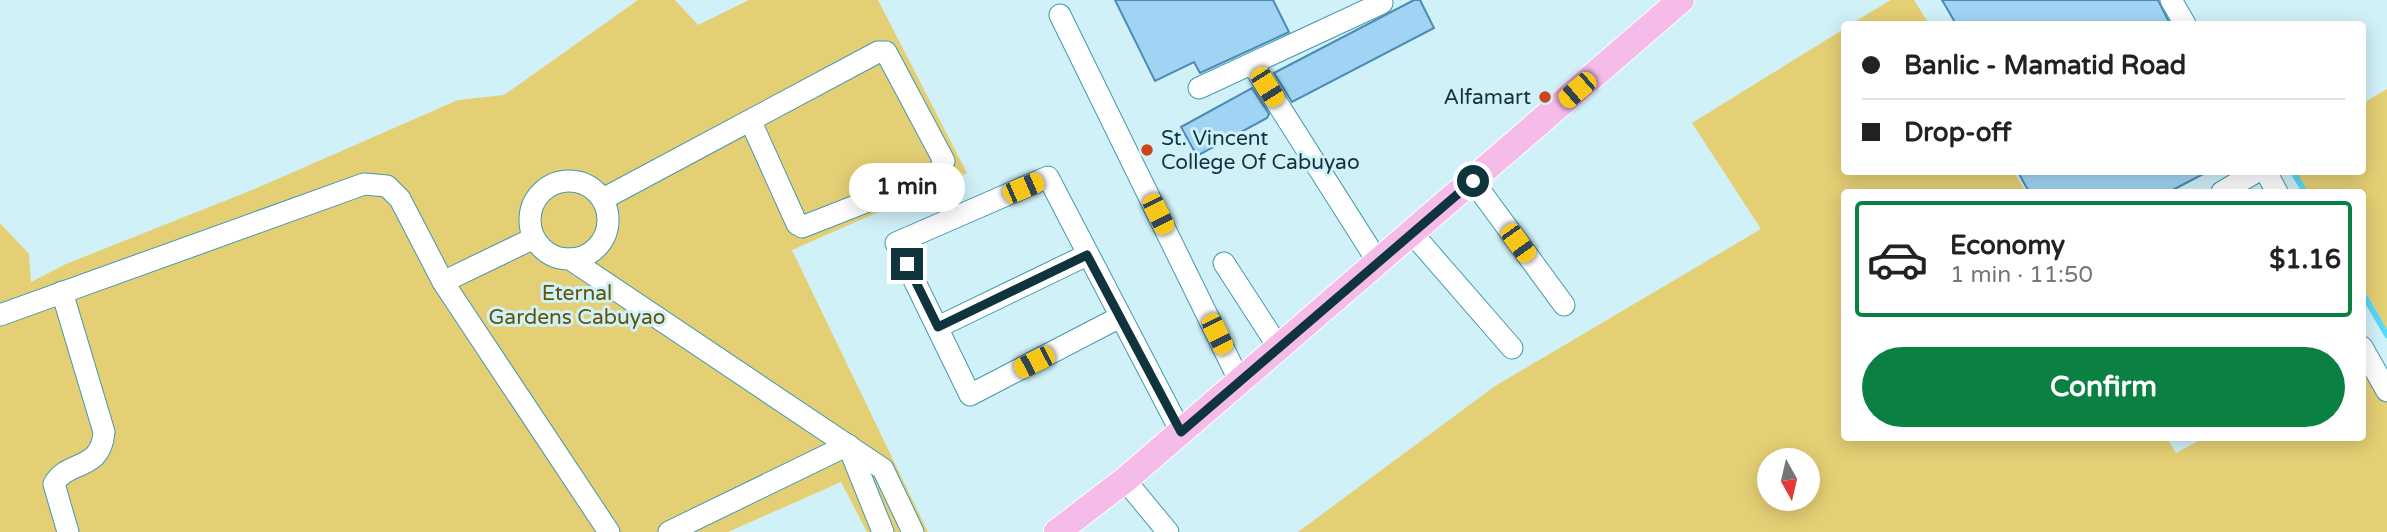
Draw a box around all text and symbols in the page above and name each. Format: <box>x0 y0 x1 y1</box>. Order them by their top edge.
text: Banlic - Mamatid Road <box>1904 50 2186 81</box>
car <box>1247 64 1288 110</box>
car <box>1555 68 1600 112</box>
place label: Alfamart <box>1444 85 1531 110</box>
marker: Alfamart <box>1537 89 1553 105</box>
text: Drop-off <box>1904 117 2011 148</box>
place label: St. Vincent College Of Cabuyao <box>1161 126 1360 175</box>
marker: St. Vincent College Of Cabuyao <box>1139 142 1155 158</box>
callout: 1 min <box>849 162 965 212</box>
route start <box>1457 165 1489 197</box>
car <box>1000 170 1047 206</box>
text: 1 min <box>876 173 938 201</box>
car <box>1140 191 1177 237</box>
car <box>1498 220 1539 266</box>
icon: car <box>1866 228 1929 291</box>
text: Economy <box>1950 230 2065 261</box>
text: $1.16 <box>2269 244 2341 275</box>
route end <box>891 248 923 280</box>
text: 1 min · 11:50 <box>1950 261 2093 289</box>
park label: Eternal Gardens Cabuyao <box>488 281 666 330</box>
car <box>1199 311 1236 357</box>
car <box>1011 343 1058 381</box>
button: Confirm <box>1862 347 2345 427</box>
north arrow <box>1757 448 1820 511</box>
map controls <box>1757 448 1820 511</box>

